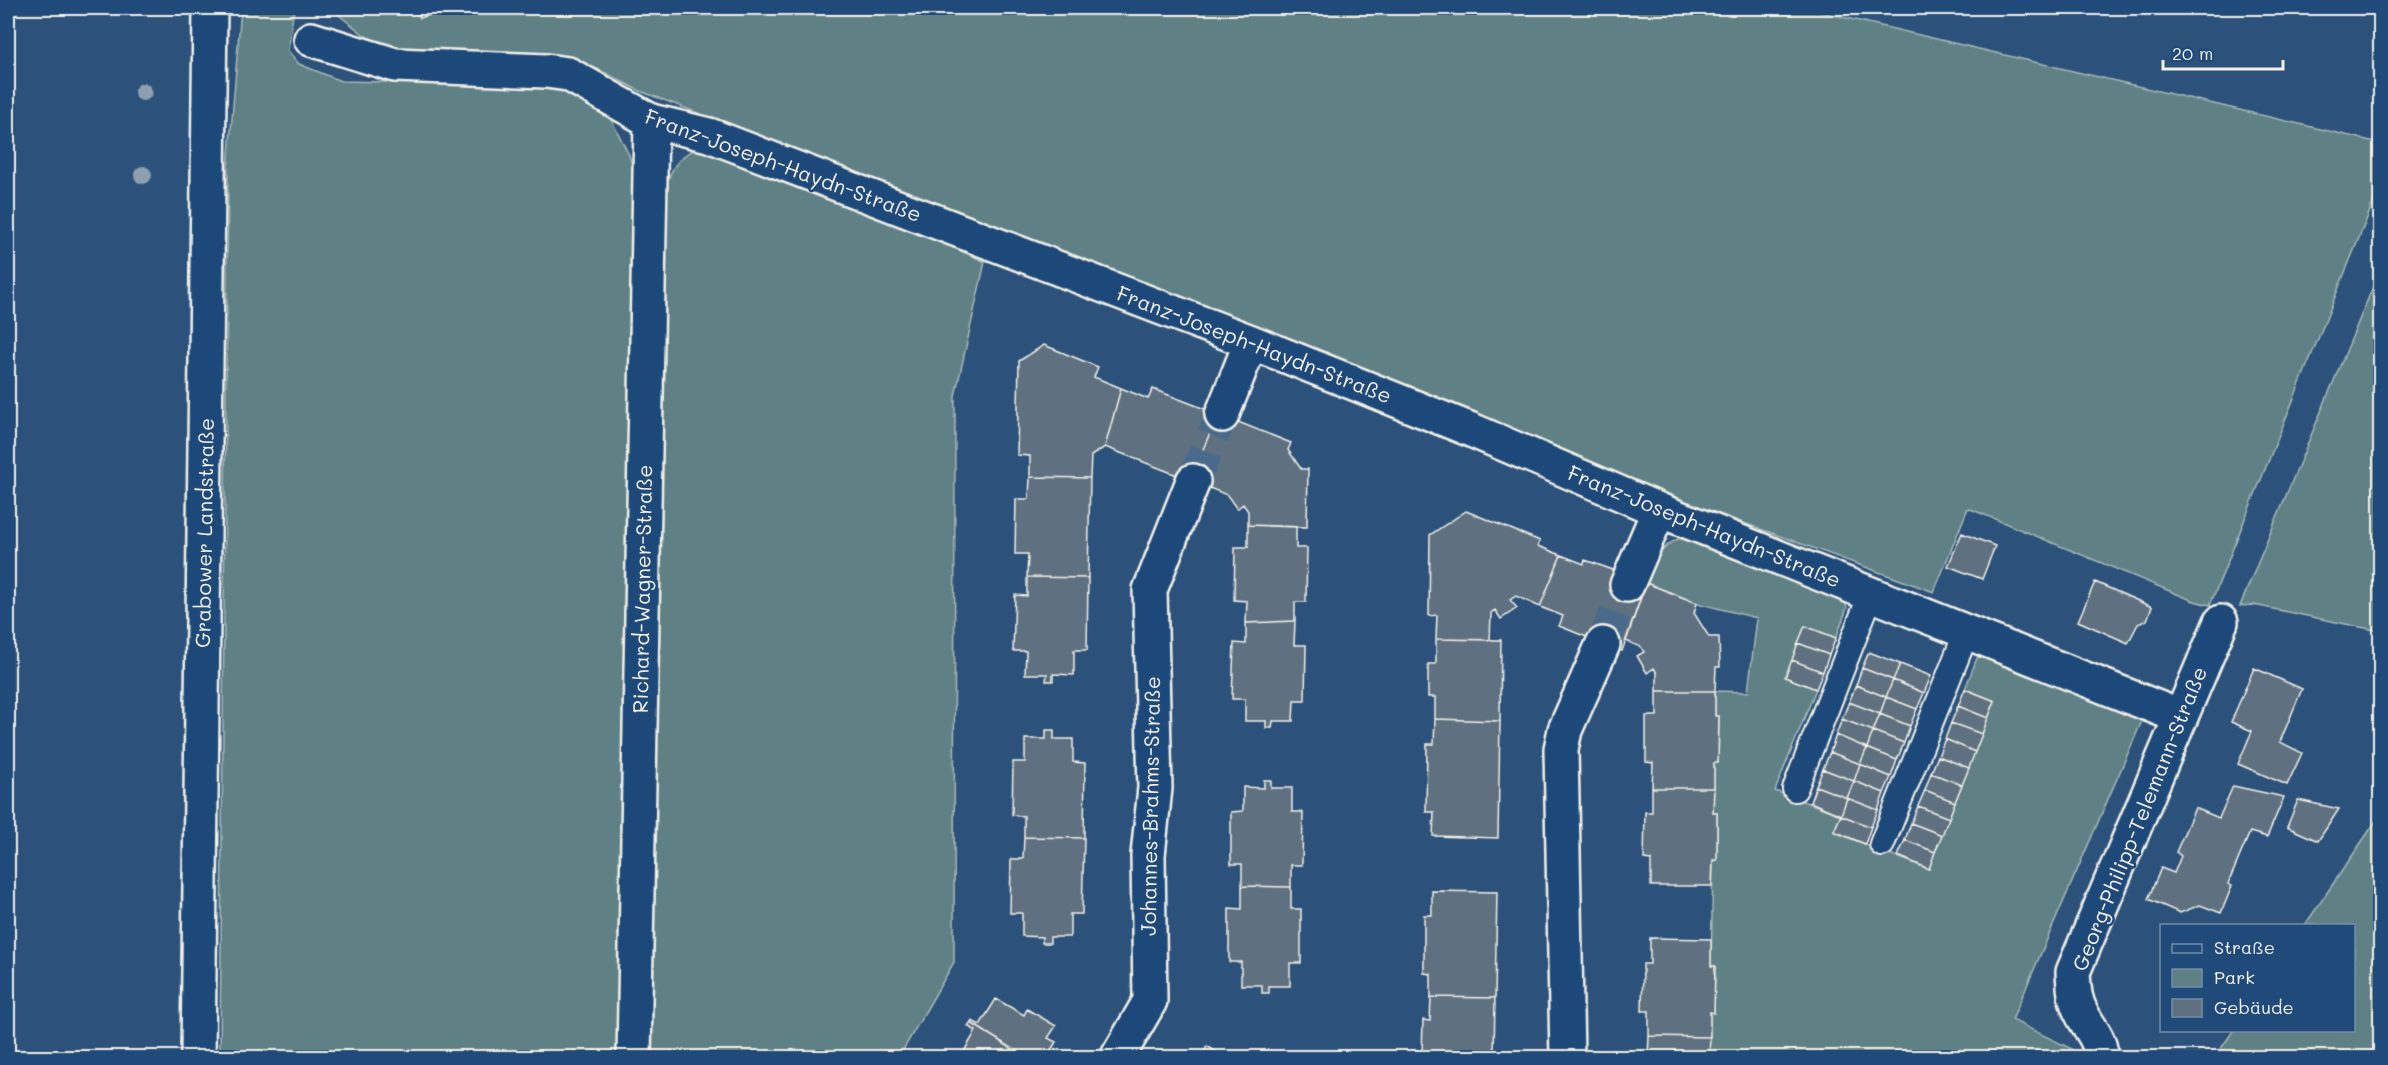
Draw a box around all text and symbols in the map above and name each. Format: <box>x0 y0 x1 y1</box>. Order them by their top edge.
scale bar <box>2163 33 2283 71</box>
text: 20 m <box>2172 41 2213 65</box>
street label: Franz-Joseph-Haydn-Straße <box>642 102 925 227</box>
street label: Franz-Joseph-Haydn-Straße <box>1113 279 1396 409</box>
street label: Grabower Landstraße <box>188 418 219 648</box>
street label: Franz-Joseph-Haydn-Straße <box>1564 458 1845 593</box>
street label: Richard-Wagner-Straße <box>626 464 657 714</box>
street label: Georg-Philipp-Telemann-Straße <box>2065 662 2212 975</box>
street label: Johannes-Brahms-Straße <box>1134 676 1165 936</box>
legend <box>2160 924 2355 1032</box>
text: Straße <box>2214 935 2275 959</box>
text: Park <box>2214 965 2255 989</box>
text: Gebäude <box>2214 995 2294 1019</box>

